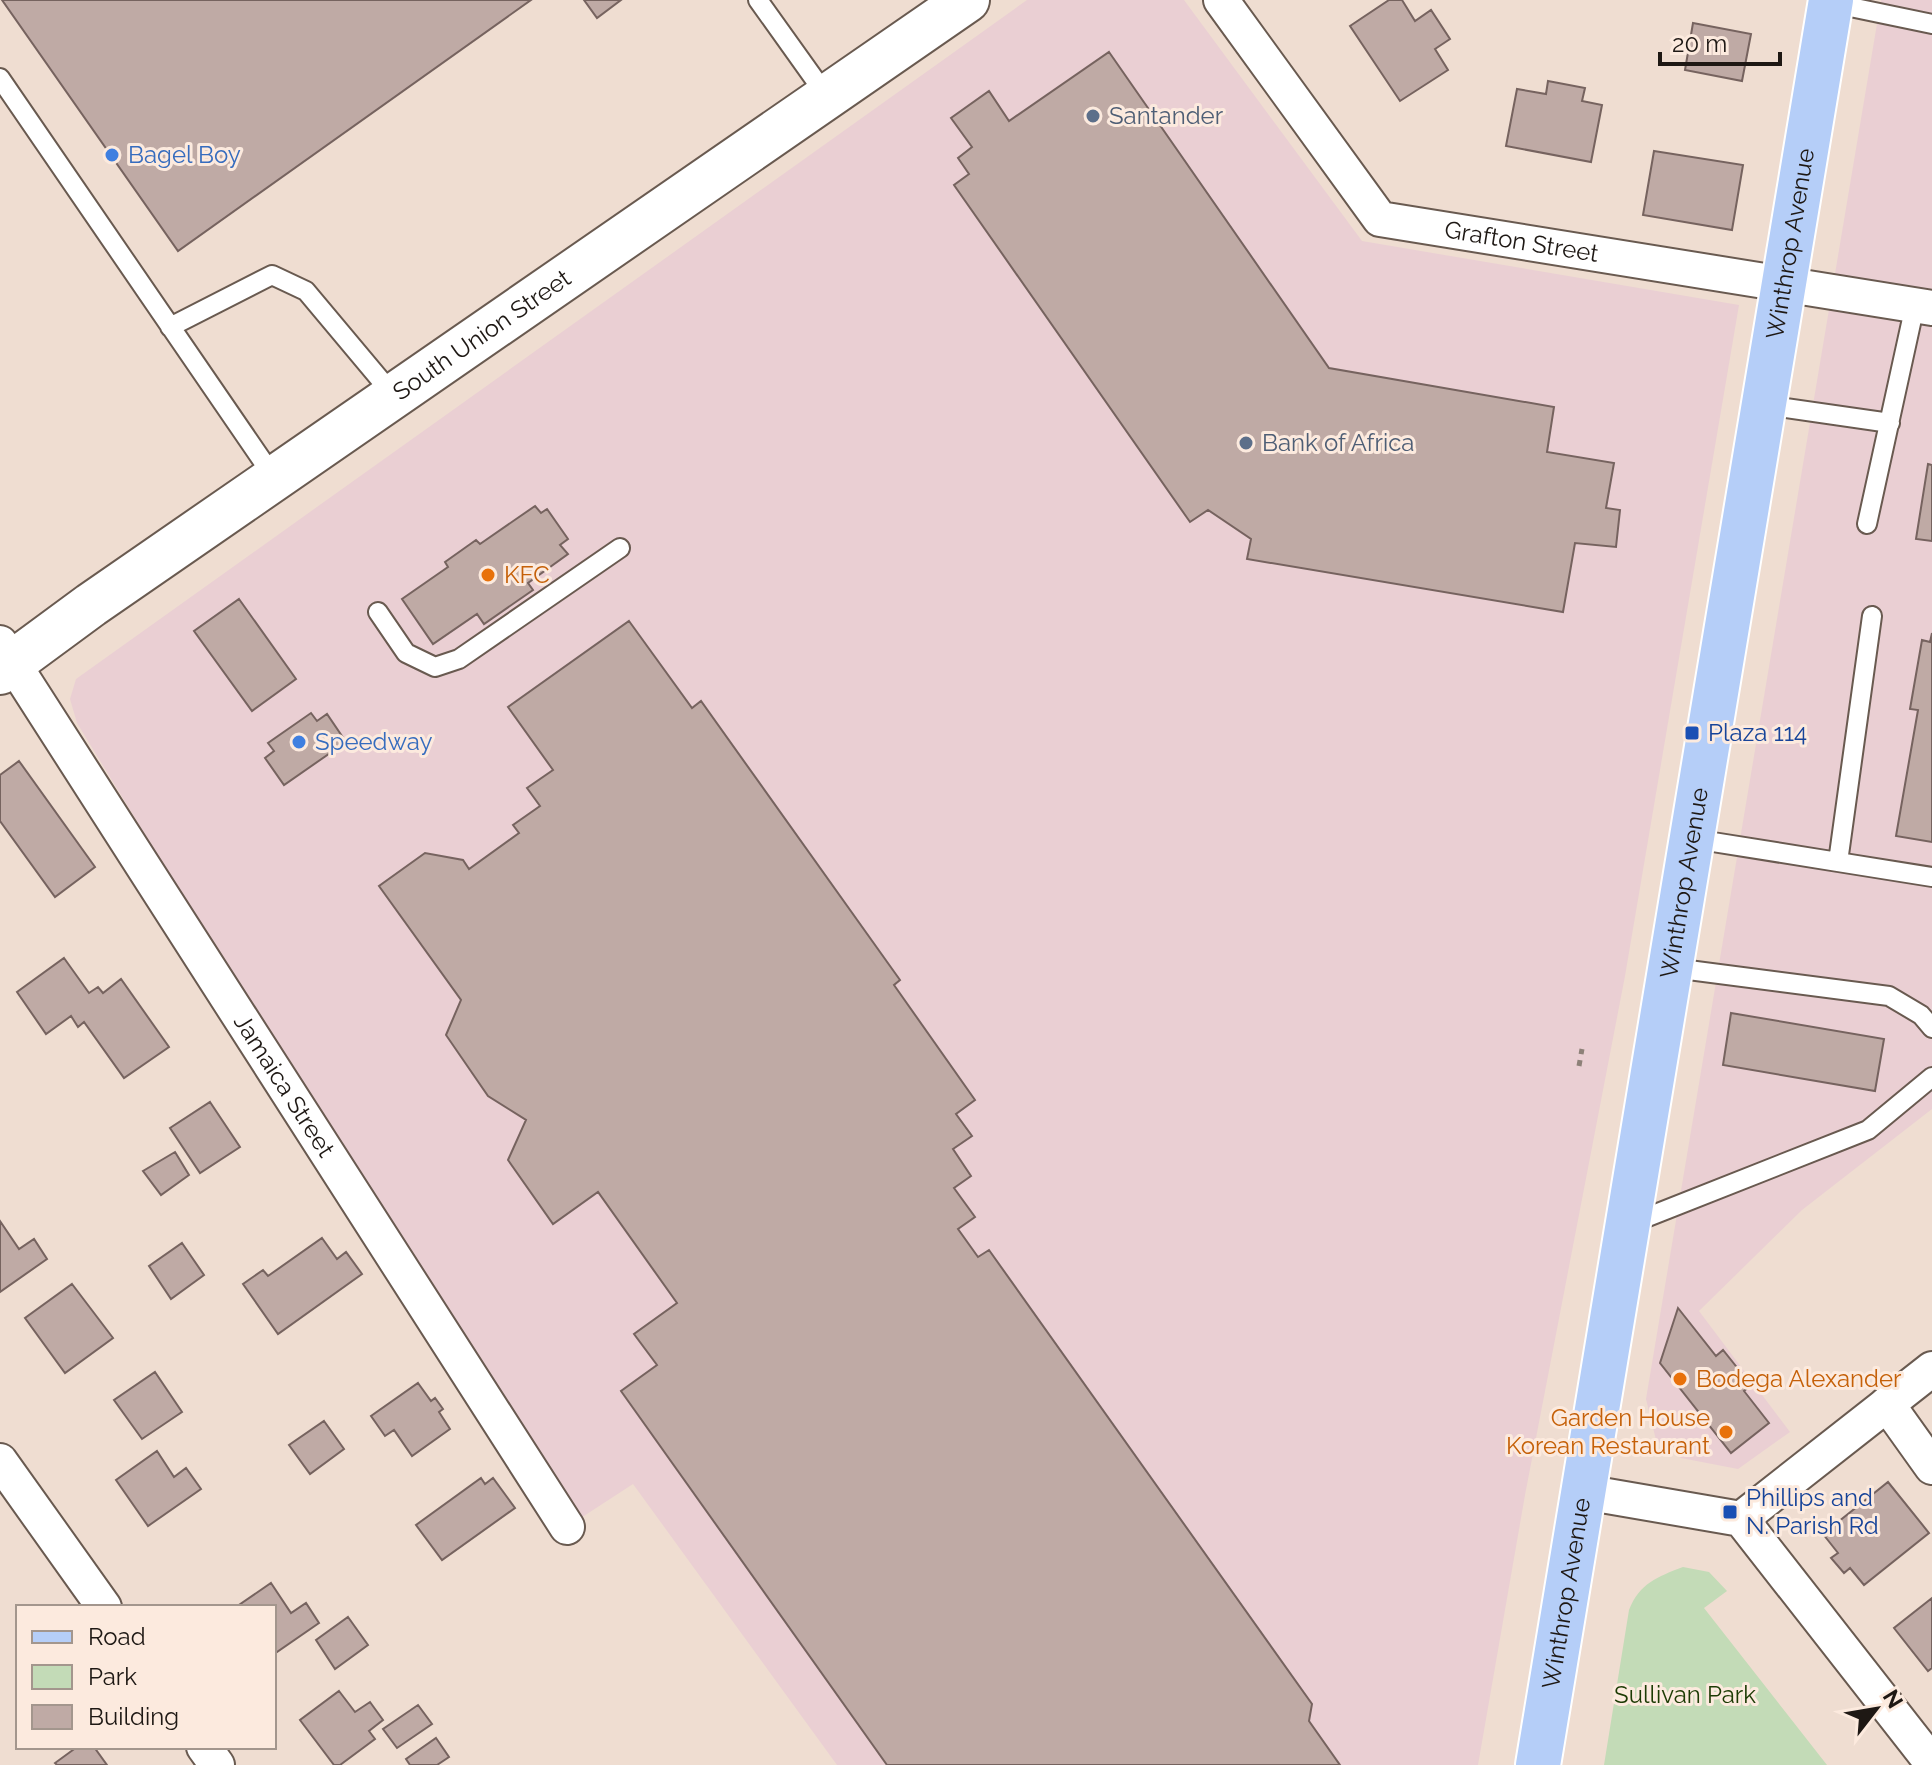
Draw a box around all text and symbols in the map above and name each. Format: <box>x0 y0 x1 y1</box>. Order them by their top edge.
scale bar <box>1660 16 1780 66</box>
text: 20 m <box>1672 29 1727 58</box>
place label: Santander <box>1109 101 1224 130</box>
marker: Santander <box>1084 107 1102 125</box>
place label: Bagel Boy <box>128 140 241 169</box>
marker: Bagel Boy <box>103 146 121 164</box>
street label: Winthrop Avenue <box>1760 146 1820 341</box>
street label: Grafton Street <box>1443 215 1601 268</box>
street label: South Union Street <box>387 263 576 406</box>
place label: Bank of Africa <box>1262 428 1414 457</box>
marker: Bank of Africa <box>1237 434 1255 452</box>
place label: KFC <box>504 560 550 589</box>
marker: KFC <box>479 566 497 584</box>
place label: Plaza 114 <box>1708 718 1807 747</box>
marker: Plaza 114 <box>1683 724 1701 742</box>
place label: Speedway <box>315 727 432 756</box>
marker: Speedway <box>290 733 308 751</box>
street label: Winthrop Avenue <box>1654 785 1714 981</box>
street label: Jamaica Street <box>228 1009 341 1162</box>
place label: Bodega Alexander <box>1696 1364 1902 1393</box>
marker: Bodega Alexander <box>1671 1370 1689 1388</box>
place label: Garden House Korean Restaurant <box>1506 1403 1710 1460</box>
marker: Garden House Korean Restaurant <box>1717 1423 1735 1441</box>
place label: Phillips and N. Parish Rd <box>1746 1483 1879 1540</box>
street label: Winthrop Avenue <box>1536 1496 1596 1691</box>
marker: Phillips and N. Parish Rd <box>1721 1503 1739 1521</box>
legend <box>16 1605 276 1749</box>
text: Road <box>88 1622 146 1651</box>
text: Park <box>88 1662 137 1691</box>
north arrow <box>1836 1669 1916 1749</box>
park label: Sullivan Park <box>1614 1680 1756 1709</box>
text: N <box>1878 1685 1909 1713</box>
text: Building <box>88 1702 179 1731</box>

